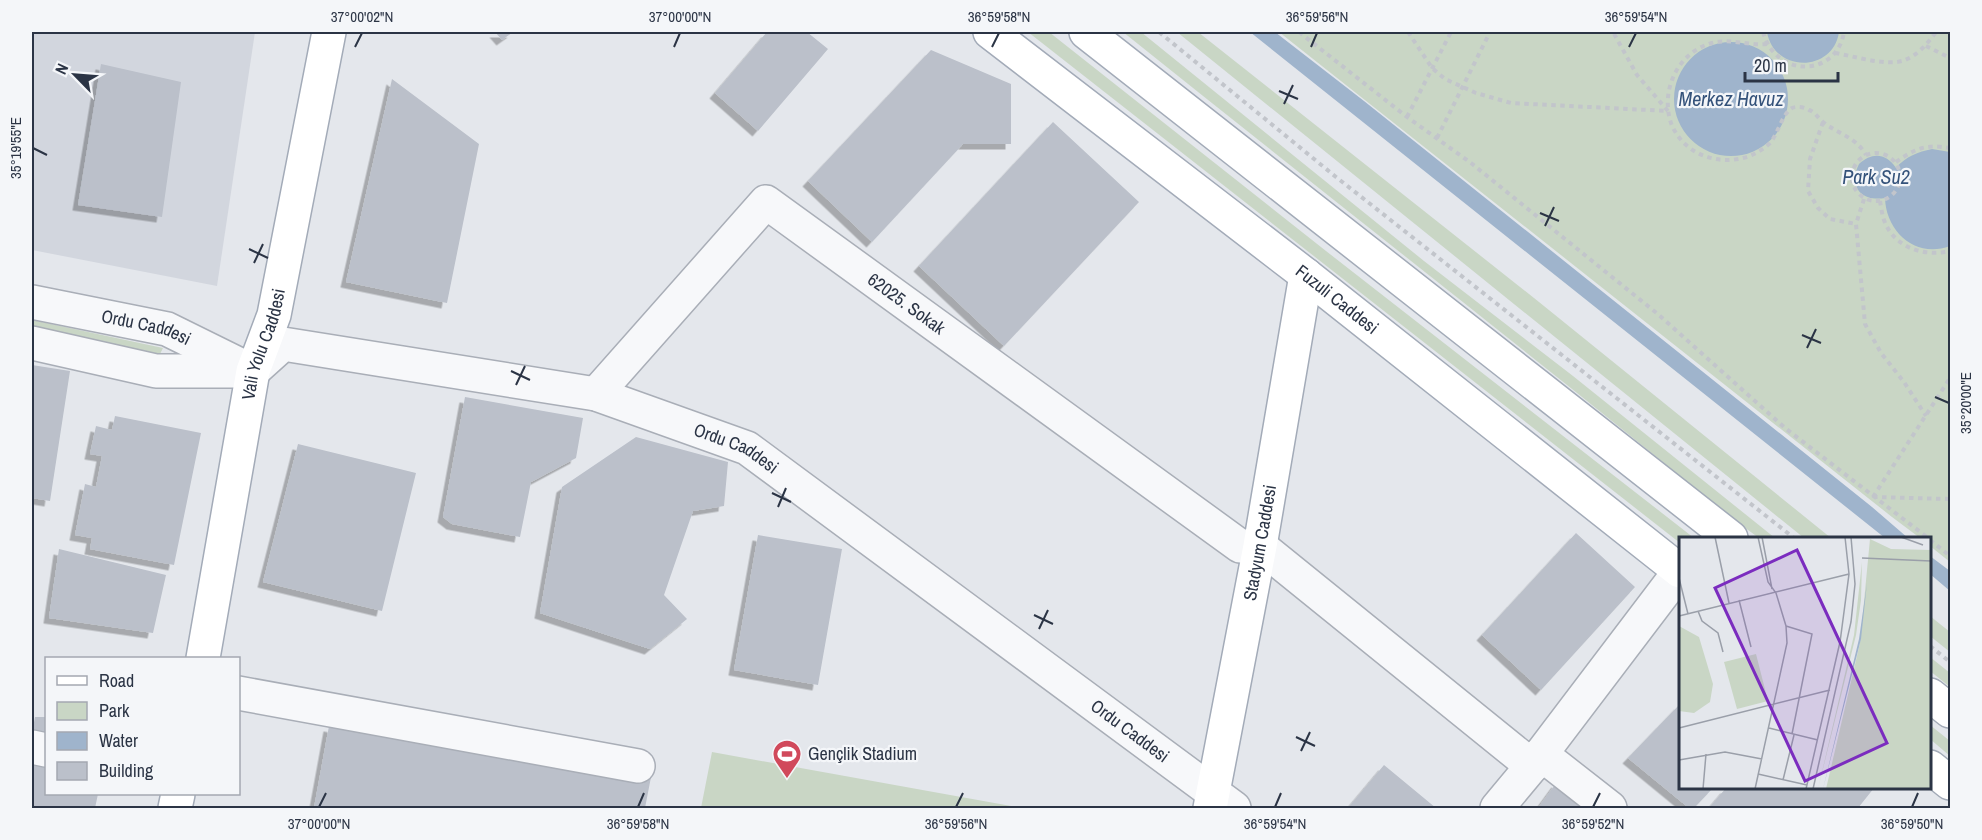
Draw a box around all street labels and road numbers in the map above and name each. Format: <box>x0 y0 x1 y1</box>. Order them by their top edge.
street label: Fuzuli Caddesi <box>1291 258 1384 340</box>
street label: 62025. Sokak <box>863 267 951 341</box>
street label: Vali Yolu Caddesi <box>235 286 291 402</box>
street label: Ordu Caddesi <box>99 303 195 351</box>
street label: Ordu Caddesi <box>690 417 784 479</box>
street label: Stadyum Caddesi <box>1237 483 1282 603</box>
street label: Ordu Caddesi <box>1086 693 1175 768</box>

